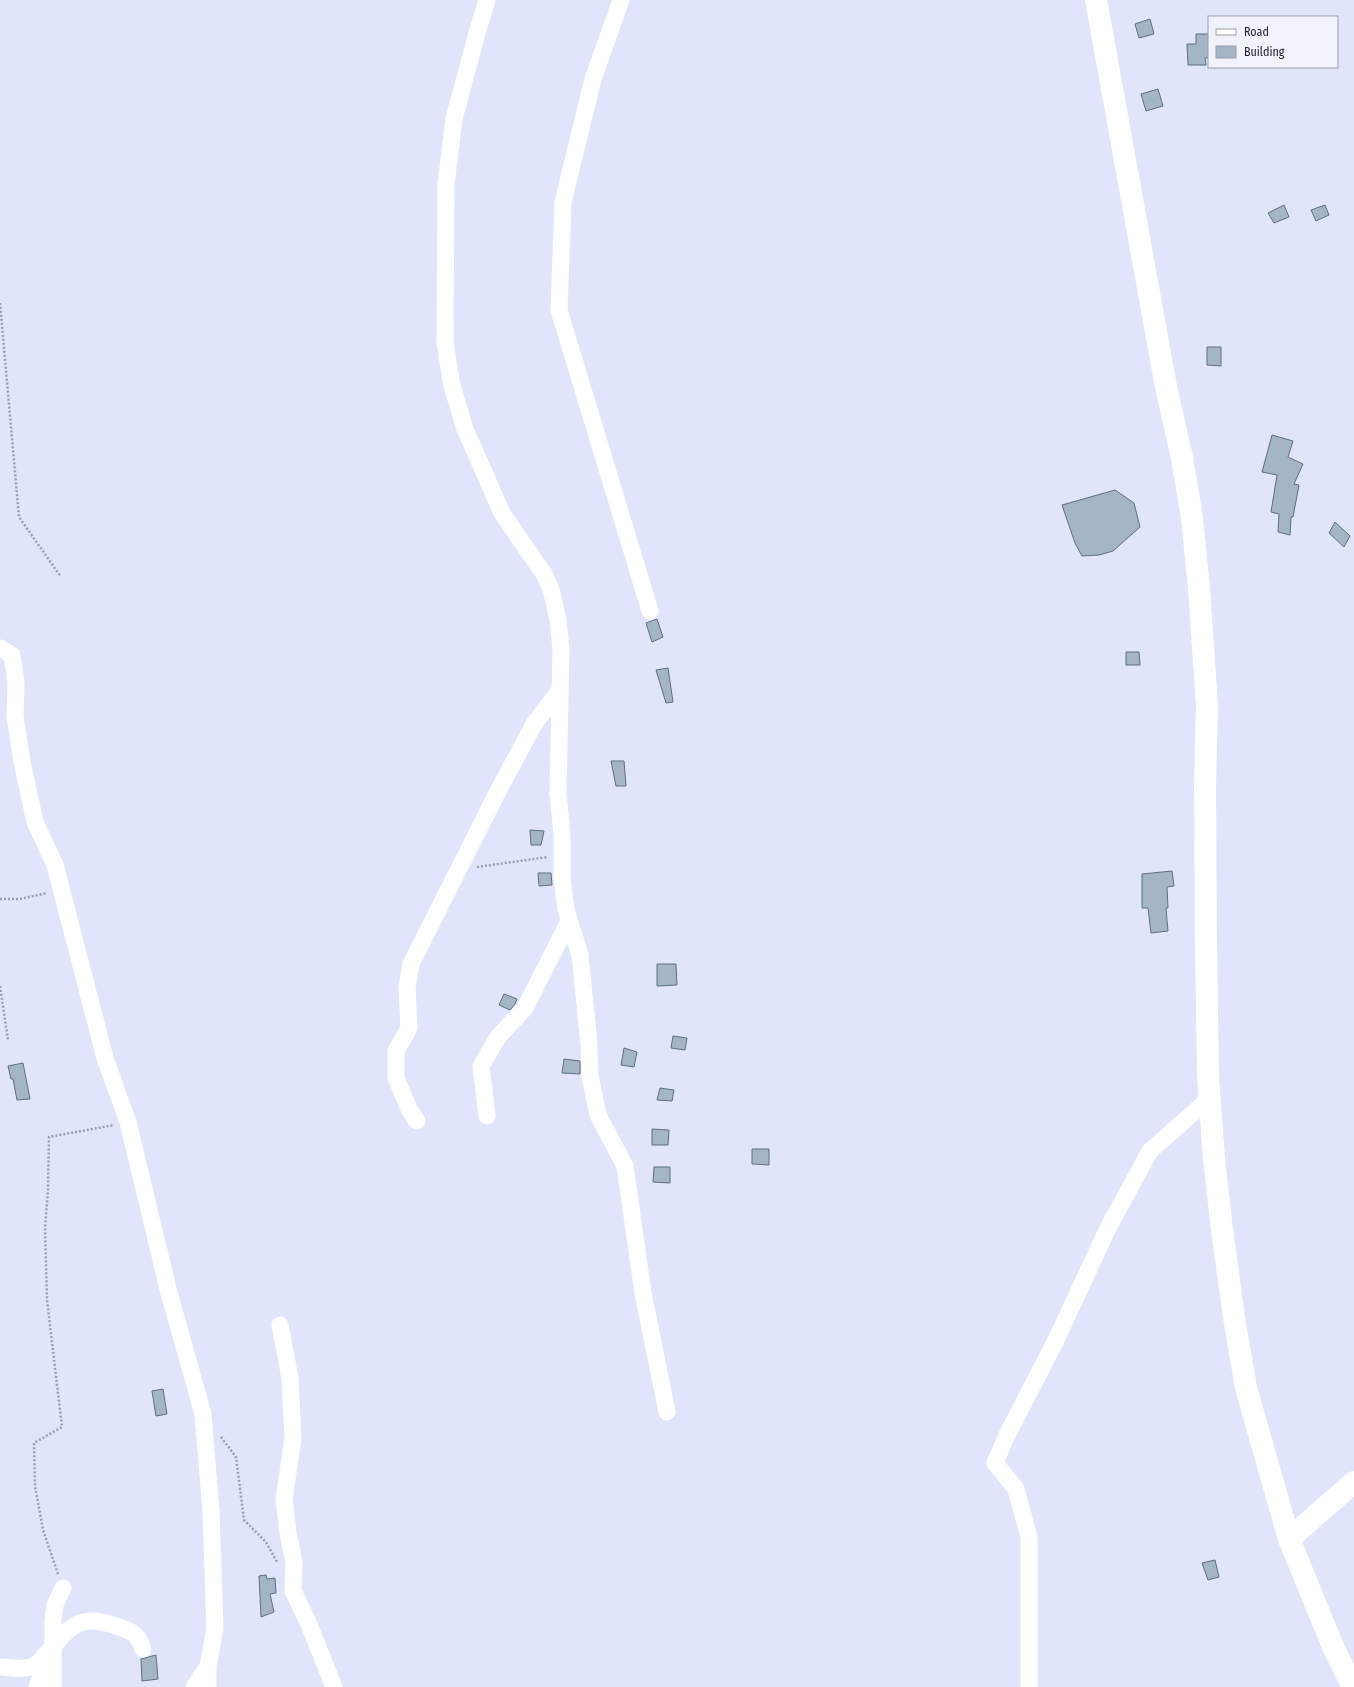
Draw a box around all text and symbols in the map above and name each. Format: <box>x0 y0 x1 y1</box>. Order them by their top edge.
legend <box>1208 16 1338 68</box>
text: Road <box>1244 25 1269 39</box>
text: Building <box>1244 45 1285 59</box>

